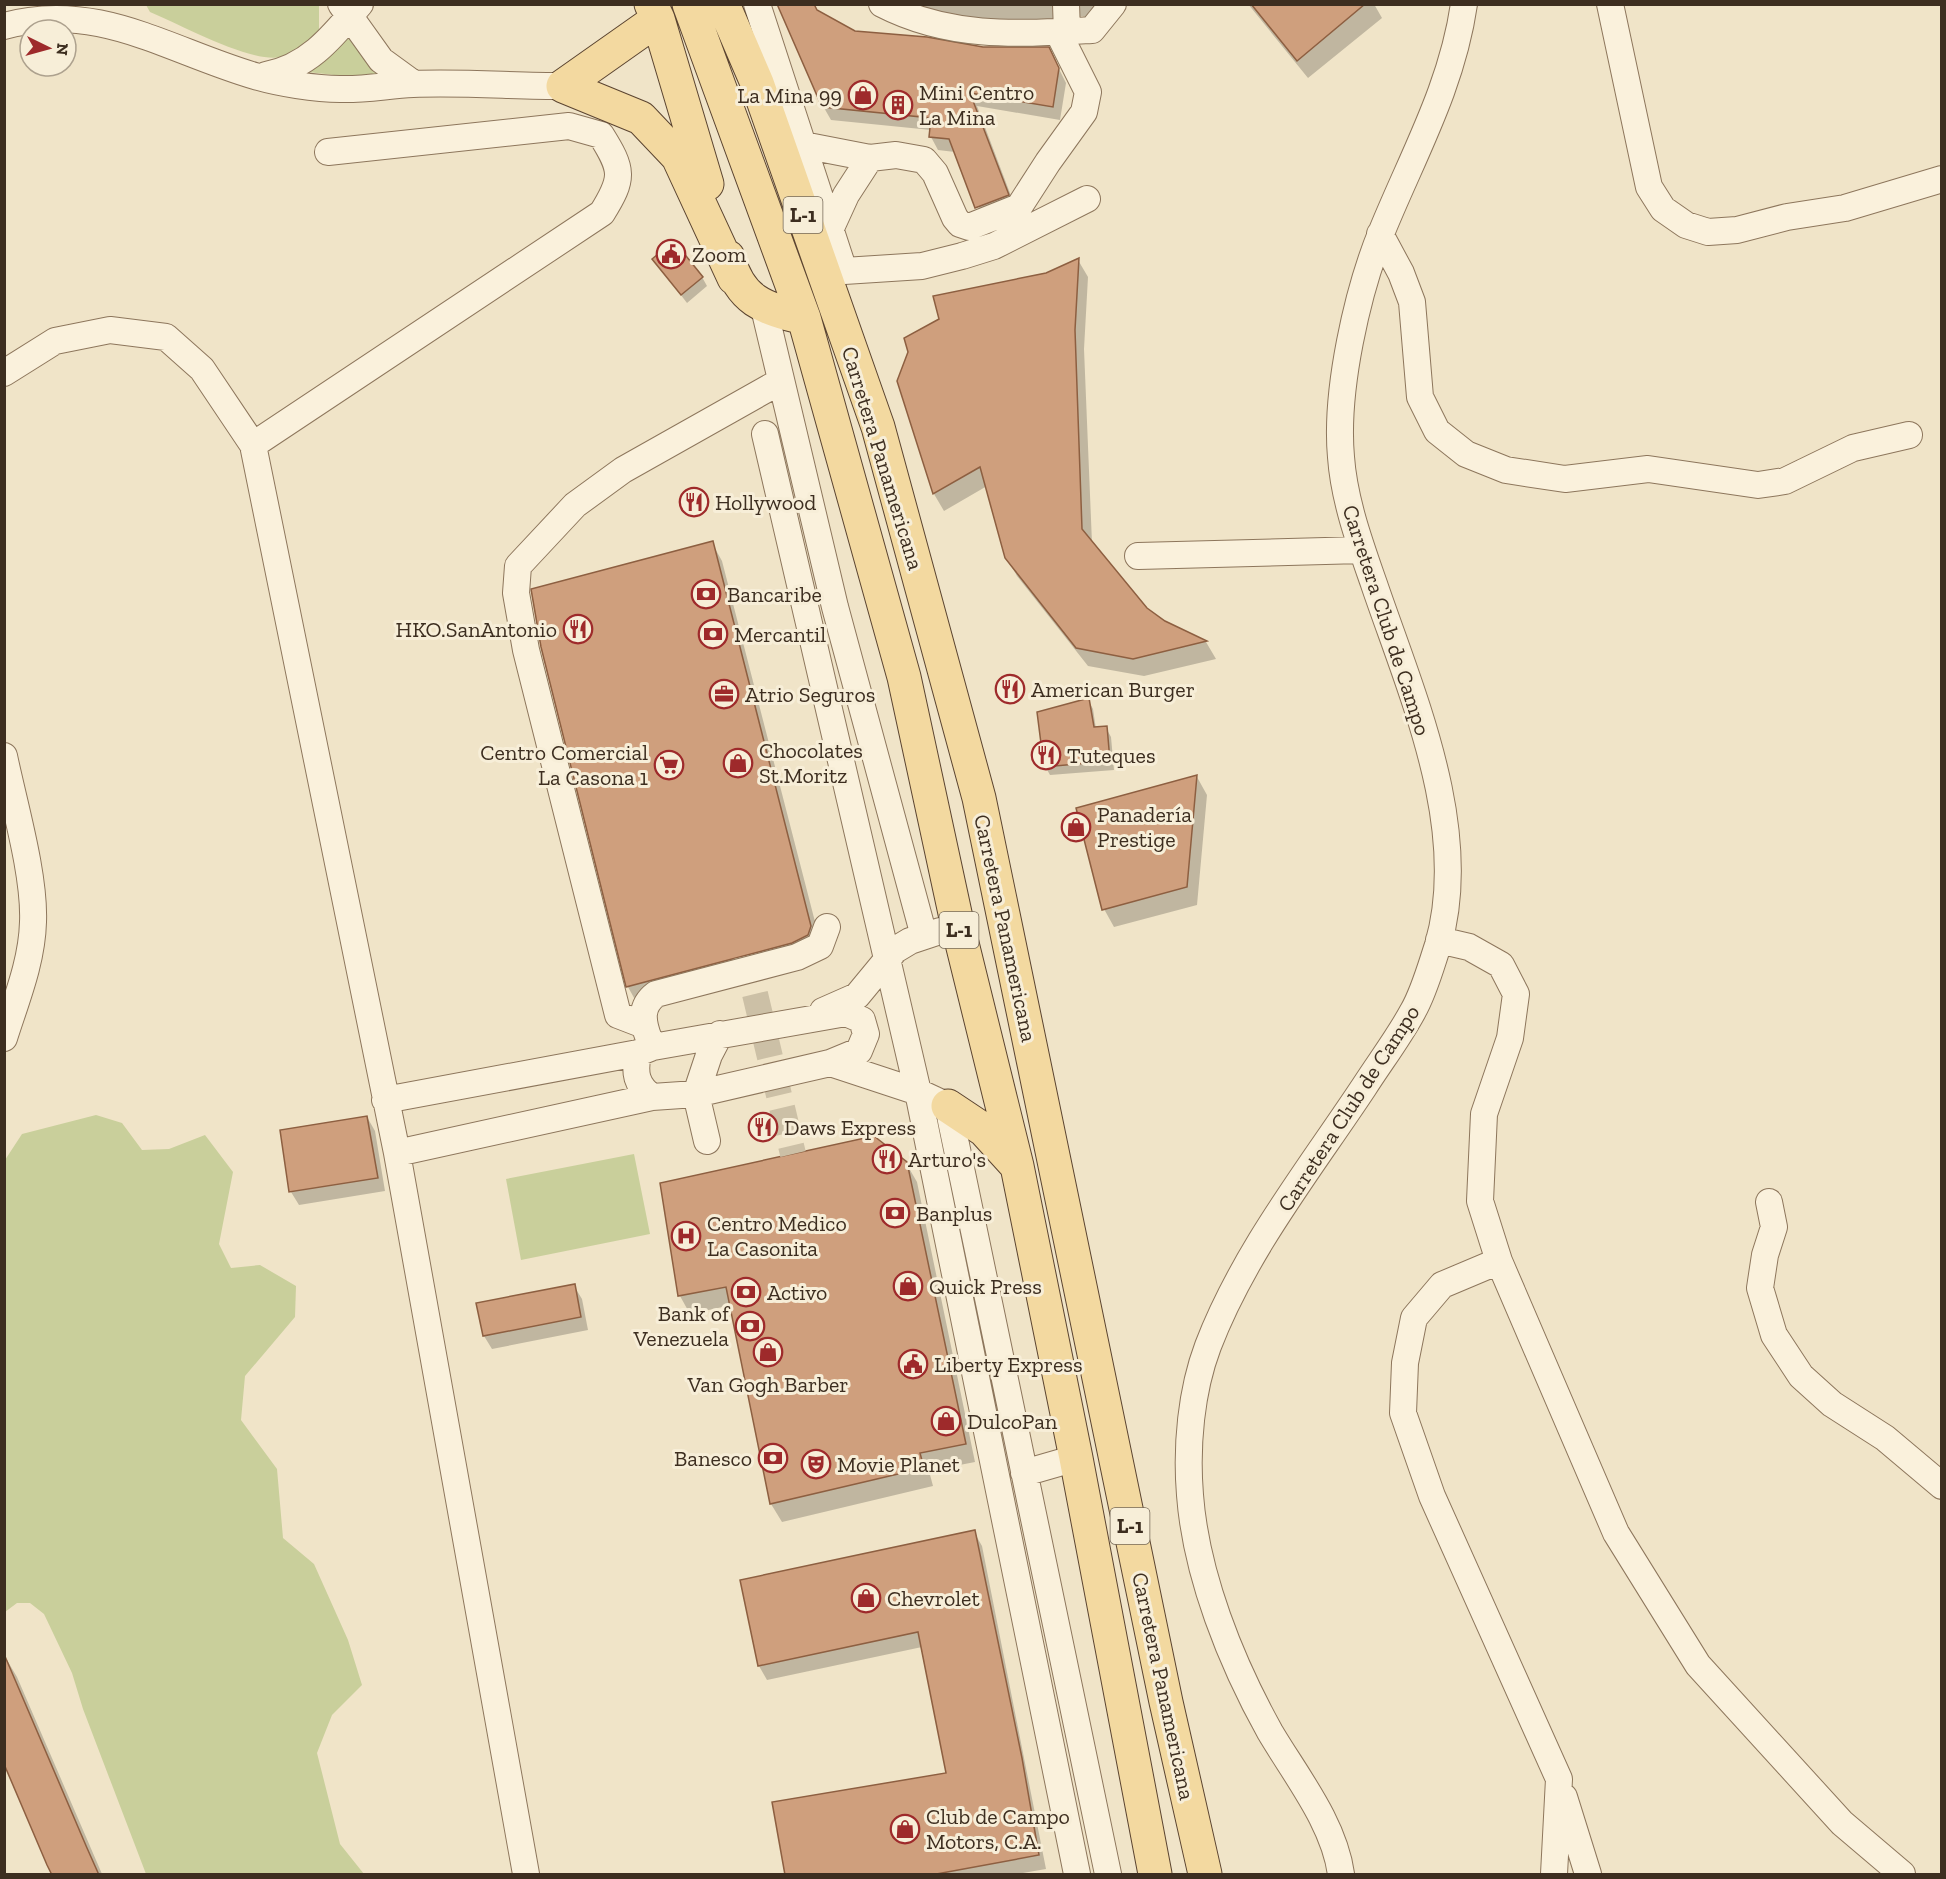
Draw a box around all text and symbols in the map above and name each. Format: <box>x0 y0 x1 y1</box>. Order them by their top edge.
north arrow <box>18 18 78 78</box>
text: N <box>52 42 72 56</box>
shop icon: La Mina 99 <box>847 79 879 111</box>
place label: Mini Centro La Mina <box>919 79 1034 131</box>
place label: La Mina 99 <box>737 82 842 109</box>
building icon: Mini Centro La Mina <box>882 89 914 121</box>
road number: L-1 <box>784 197 822 233</box>
public building icon: Zoom <box>655 238 687 270</box>
place label: Zoom <box>692 241 746 268</box>
street label: Carretera Panamericana <box>836 343 929 573</box>
restaurant icon: Hollywood <box>678 486 710 518</box>
place label: Hollywood <box>715 489 816 516</box>
street label: Carretera Club de Campo <box>1336 501 1437 739</box>
bank icon: Bancaribe <box>690 578 722 610</box>
place label: Bancaribe <box>727 581 822 608</box>
restaurant icon: HKO.SanAntonio <box>562 613 594 645</box>
place label: HKO.SanAntonio <box>396 616 557 643</box>
bank icon: Mercantil <box>697 618 729 650</box>
place label: Mercantil <box>734 621 826 648</box>
restaurant icon: American Burger <box>994 673 1026 705</box>
place label: American Burger <box>1031 676 1195 703</box>
office icon: Atrio Seguros <box>708 678 740 710</box>
place label: Atrio Seguros <box>745 681 875 708</box>
place label: Chocolates St.Moritz <box>759 737 863 789</box>
place label: Centro Comercial La Casona 1 <box>480 739 649 791</box>
restaurant icon: Tuteques <box>1030 739 1062 771</box>
place label: Tuteques <box>1067 742 1156 769</box>
shop icon: Chocolates St.Moritz <box>722 747 754 779</box>
supermarket icon: Centro Comercial La Casona 1 <box>653 749 685 781</box>
place label: Panadería Prestige <box>1097 801 1192 853</box>
shop icon: Panadería Prestige <box>1060 811 1092 843</box>
street label: Carretera Panamericana <box>968 812 1043 1045</box>
road number: L-1 <box>940 912 978 948</box>
street label: Carretera Club de Campo <box>1272 1000 1425 1217</box>
restaurant icon: Daws Express <box>747 1111 779 1143</box>
place label: Daws Express <box>784 1114 916 1141</box>
restaurant icon: Arturo's <box>871 1143 903 1175</box>
place label: Arturo's <box>908 1146 986 1173</box>
bank icon: Banplus <box>879 1197 911 1229</box>
place label: Banplus <box>916 1200 992 1227</box>
place label: Centro Medico La Casonita <box>707 1210 847 1262</box>
hospital icon: Centro Medico La Casonita <box>670 1220 702 1252</box>
shop icon: Quick Press <box>892 1270 924 1302</box>
place label: Quick Press <box>929 1273 1042 1300</box>
bank icon: Activo <box>730 1276 762 1308</box>
place label: Activo <box>767 1279 827 1306</box>
place label: Bank of Venezuela <box>633 1300 731 1352</box>
bank icon: Bank of Venezuela <box>734 1310 766 1342</box>
shop icon: Van Gogh Barber <box>752 1336 784 1368</box>
public building icon: Liberty Express <box>897 1348 929 1380</box>
place label: Liberty Express <box>934 1351 1083 1378</box>
place label: Van Gogh Barber <box>686 1371 849 1398</box>
shop icon: DulcoPan <box>930 1405 962 1437</box>
place label: DulcoPan <box>967 1408 1058 1435</box>
bank icon: Banesco <box>757 1442 789 1474</box>
place label: Banesco <box>674 1445 752 1472</box>
theatre icon: Movie Planet <box>800 1448 832 1480</box>
place label: Movie Planet <box>837 1451 961 1478</box>
road number: L-1 <box>1110 1508 1150 1544</box>
street label: Carretera Panamericana <box>1126 1570 1201 1803</box>
shop icon: Chevrolet <box>850 1582 882 1614</box>
place label: Chevrolet <box>887 1585 980 1612</box>
place label: Club de Campo Motors, C.A. <box>926 1803 1070 1855</box>
shop icon: Club de Campo Motors, C.A. <box>889 1813 921 1845</box>

